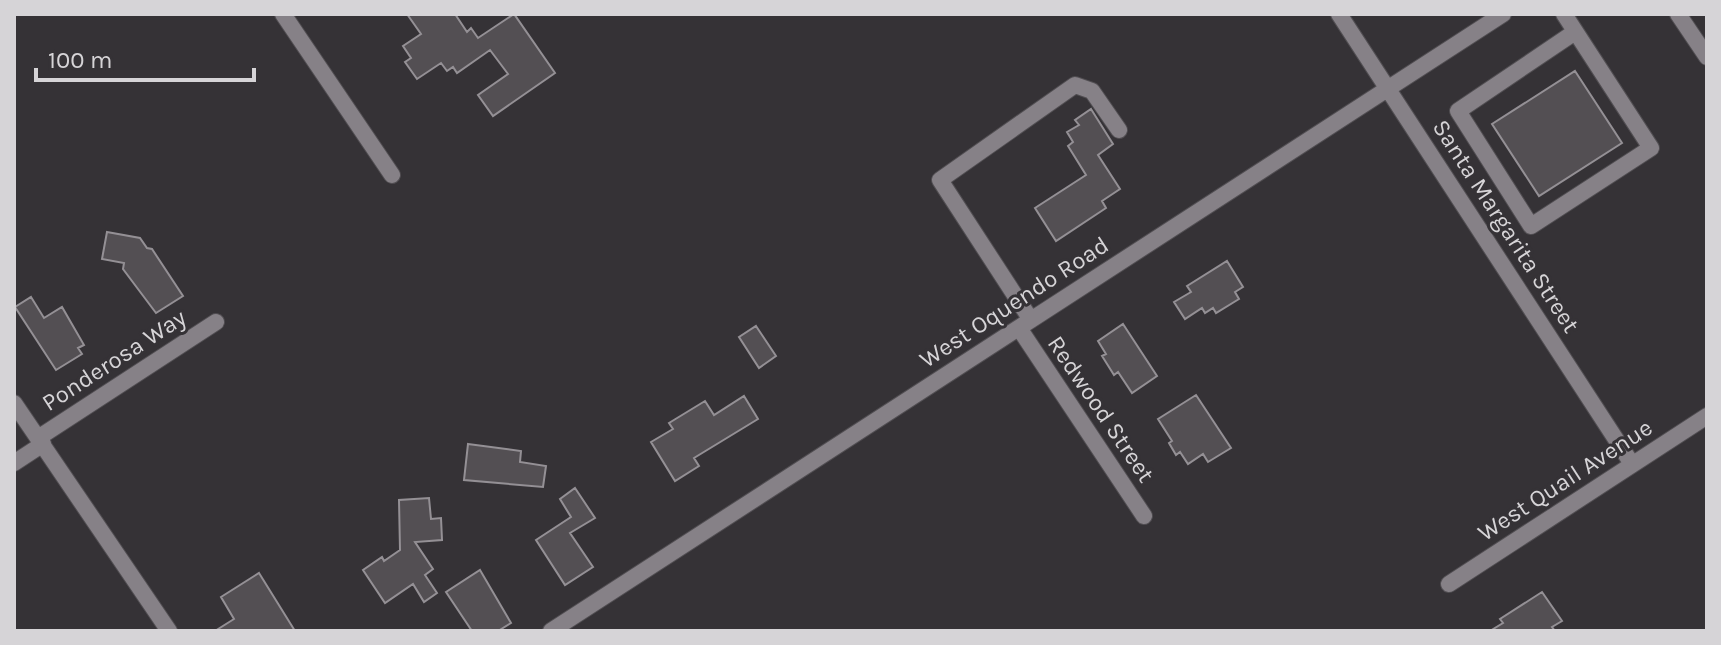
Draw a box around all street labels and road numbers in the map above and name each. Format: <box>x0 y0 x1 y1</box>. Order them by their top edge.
street label: Santa Margarita Street <box>1427 114 1585 338</box>
street label: West Oquendo Road <box>914 230 1114 374</box>
street label: Ponderosa Way <box>37 303 191 417</box>
street label: Redwood Street <box>1042 330 1160 488</box>
street label: West Quail Avenue <box>1473 413 1657 547</box>

